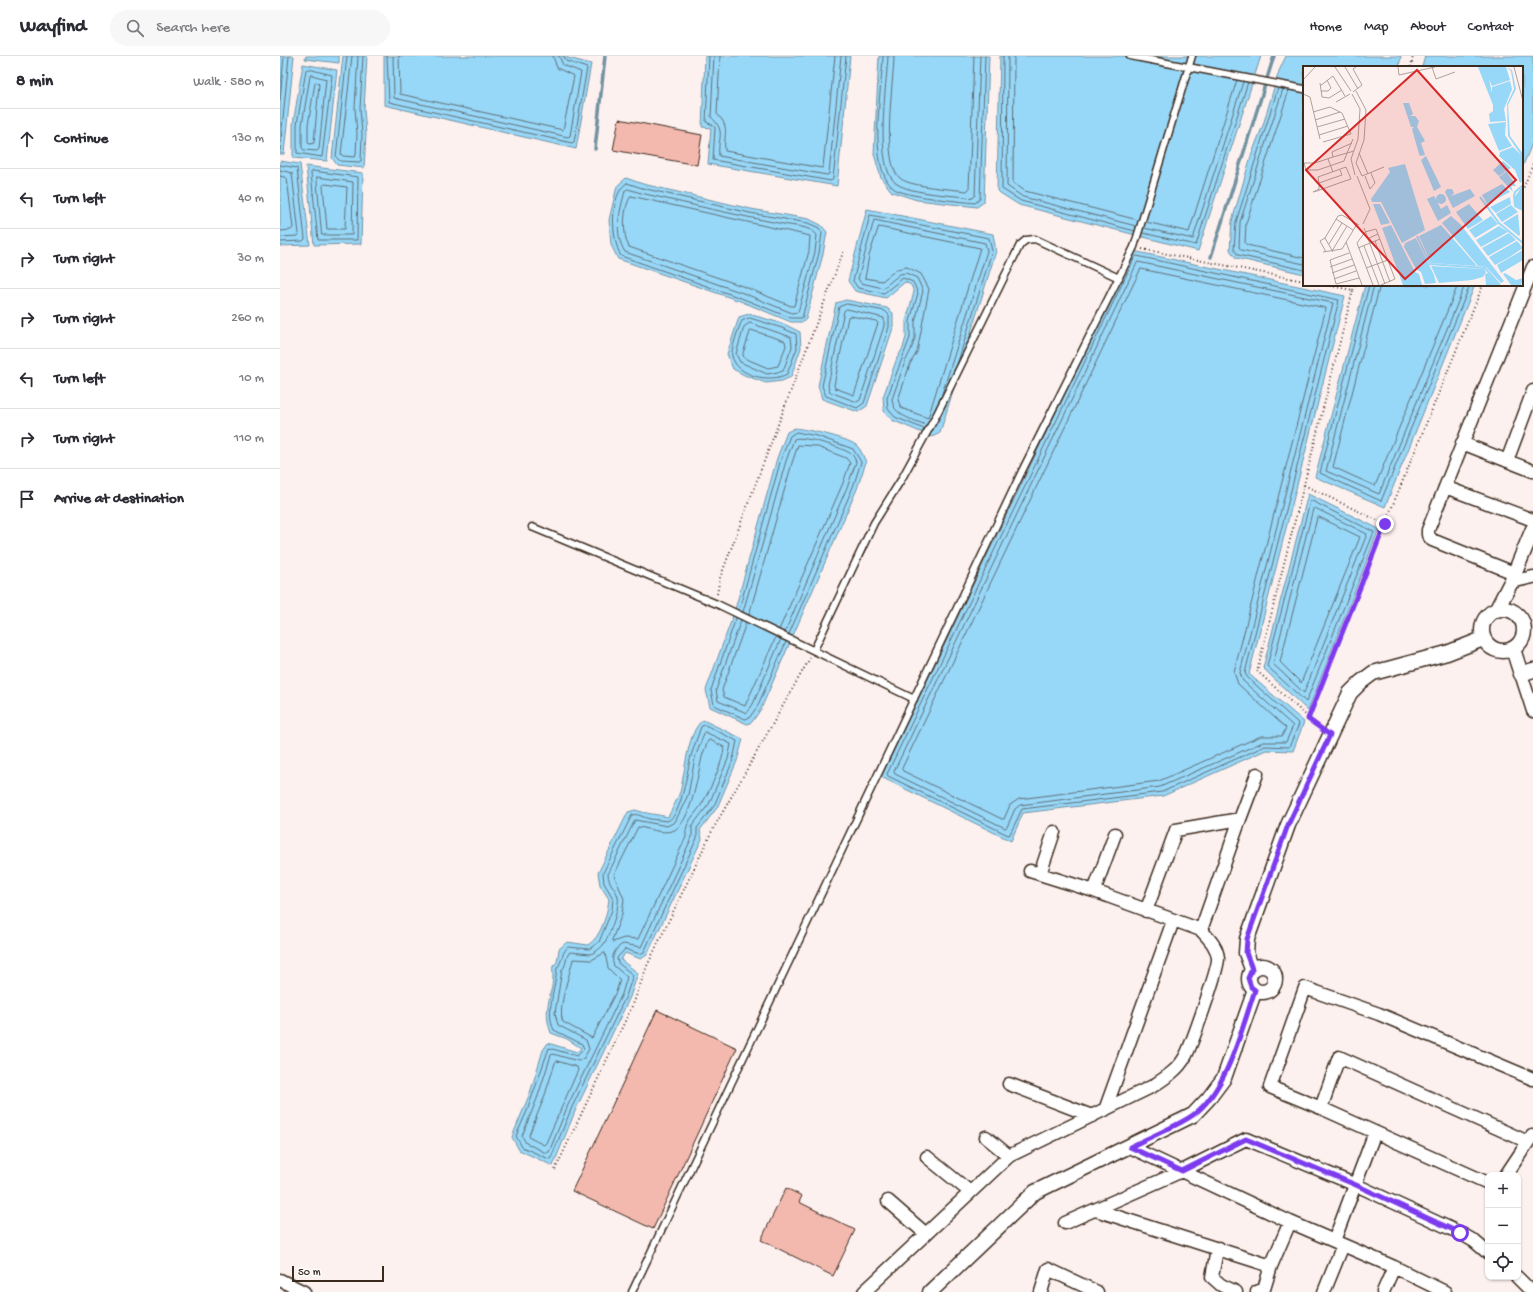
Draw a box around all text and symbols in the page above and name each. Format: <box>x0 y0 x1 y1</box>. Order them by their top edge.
search box <box>110 10 390 46</box>
text: Wayfind <box>20 16 86 39</box>
icon: search <box>124 17 146 39</box>
text: Search here <box>156 19 230 37</box>
text: Home <box>1310 19 1342 36</box>
text: Map <box>1364 19 1388 36</box>
text: About <box>1410 19 1446 36</box>
text: Contact <box>1468 19 1513 36</box>
inset map <box>1303 66 1523 286</box>
text: 8 min <box>16 72 53 92</box>
text: Walk · 580 m <box>193 75 264 90</box>
icon: ahead <box>16 128 38 150</box>
text: Continue <box>54 130 108 148</box>
text: 130 m <box>232 131 264 146</box>
icon: left <box>16 188 38 210</box>
text: Turn left <box>54 190 105 208</box>
text: 40 m <box>238 191 264 206</box>
icon: right <box>16 248 38 270</box>
text: Turn right <box>54 250 114 268</box>
text: 30 m <box>238 251 264 266</box>
icon: right <box>16 308 38 330</box>
text: Turn right <box>54 310 114 328</box>
text: 260 m <box>231 311 264 326</box>
icon: left <box>16 368 38 390</box>
text: Turn left <box>54 370 105 388</box>
text: 10 m <box>239 371 264 386</box>
icon: right <box>16 428 38 450</box>
text: Turn right <box>54 430 114 448</box>
text: 110 m <box>234 431 264 446</box>
icon: arrive <box>16 488 38 510</box>
text: Arrive at destination <box>54 490 184 508</box>
route end <box>1376 515 1394 533</box>
map controls <box>1485 1172 1521 1280</box>
button: + <box>1485 1172 1521 1208</box>
button: − <box>1485 1208 1521 1244</box>
route start <box>1451 1224 1469 1242</box>
button: locate <box>1485 1244 1521 1280</box>
scale bar <box>292 1264 384 1283</box>
text: 50 m <box>298 1267 320 1279</box>

